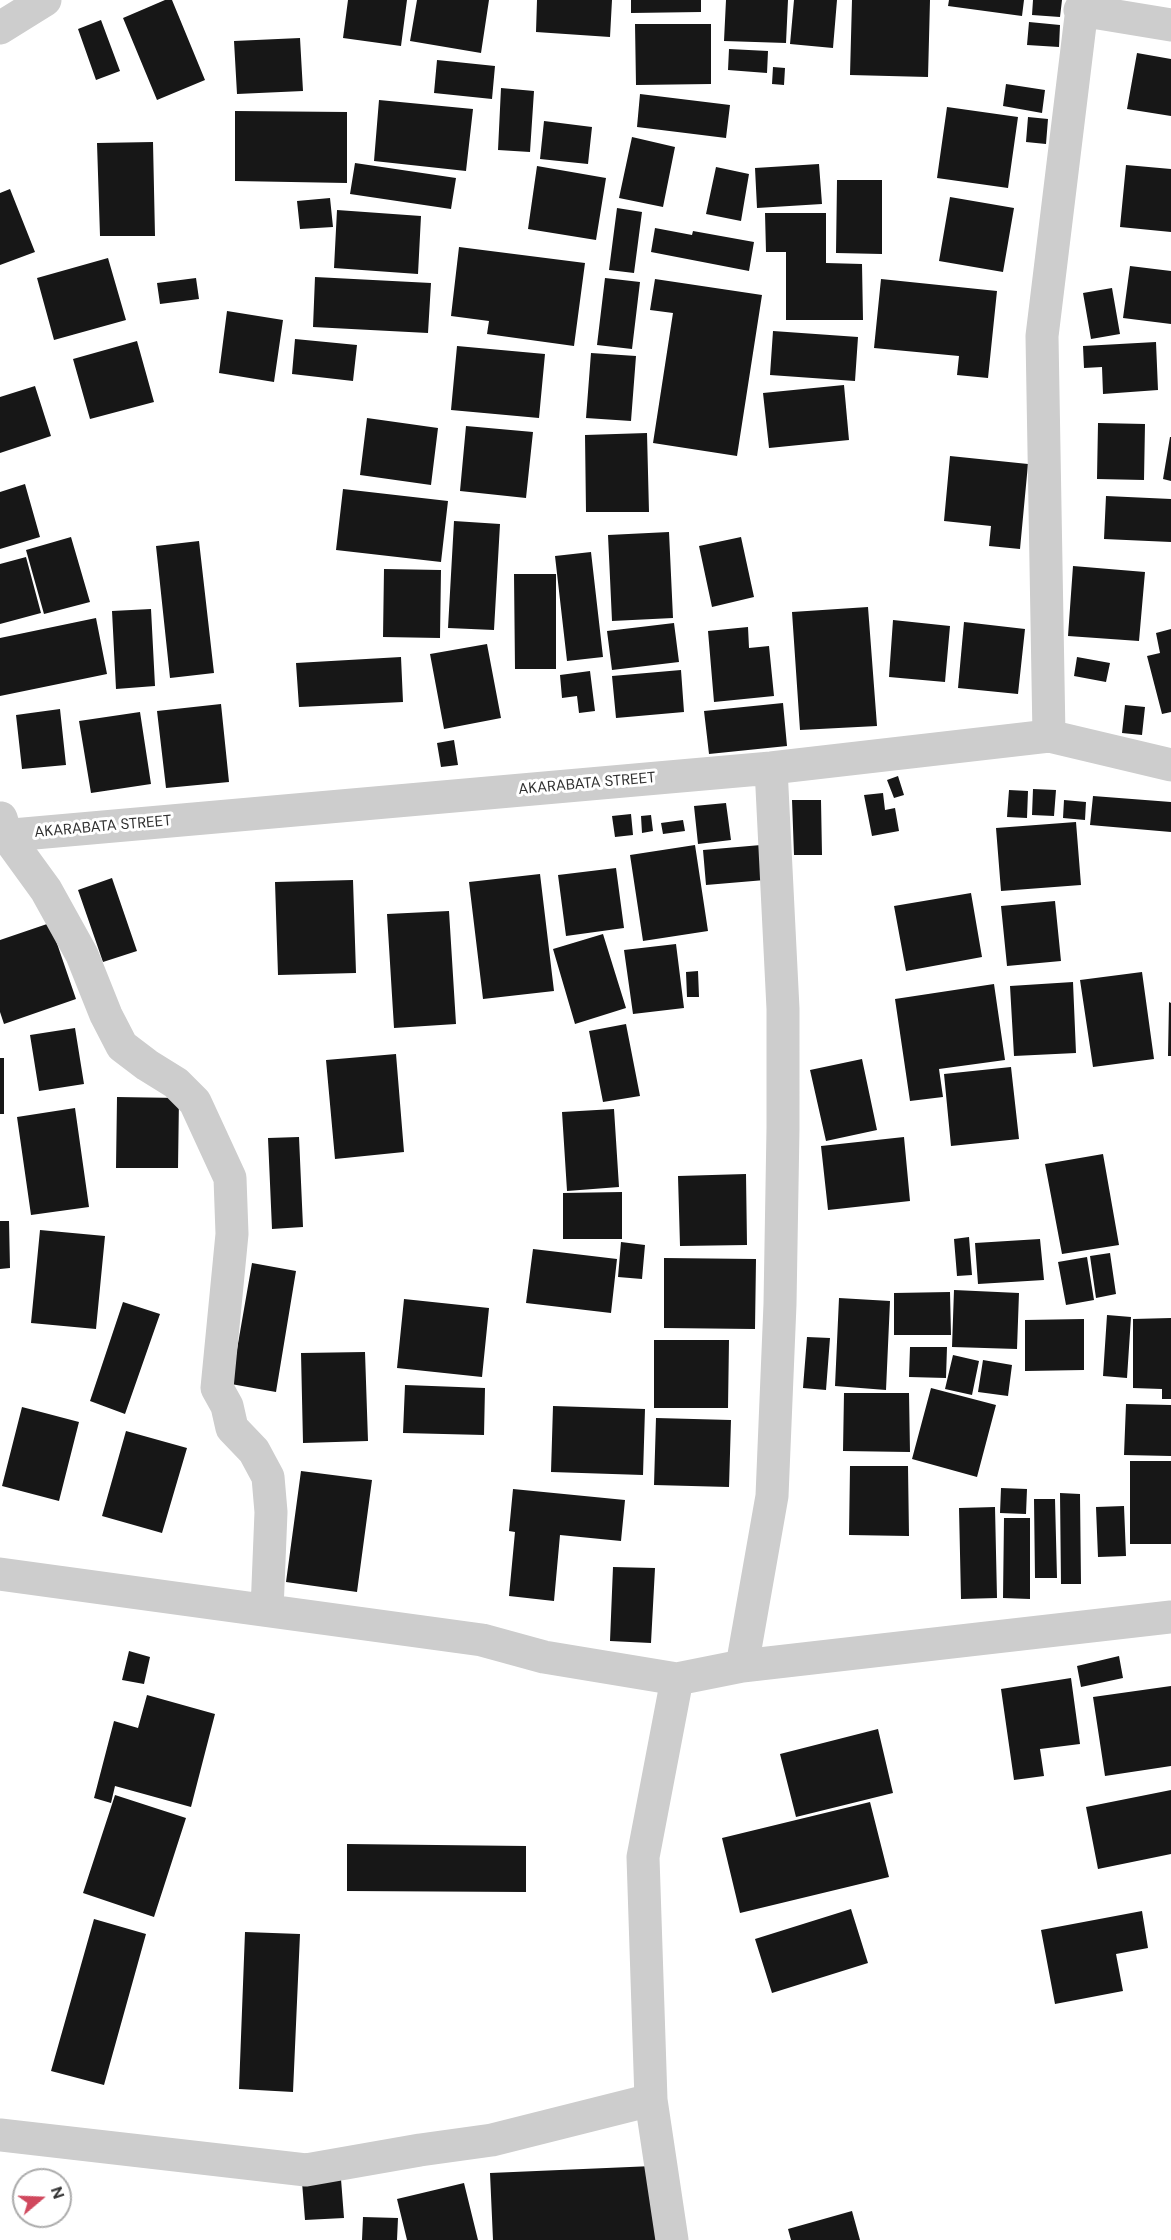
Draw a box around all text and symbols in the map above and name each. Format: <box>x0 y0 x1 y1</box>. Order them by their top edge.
street label: AKARABATA STREET <box>518 769 656 799</box>
street label: AKARABATA STREET <box>34 812 172 842</box>
north arrow <box>12 2168 72 2228</box>
text: N <box>46 2184 69 2202</box>

